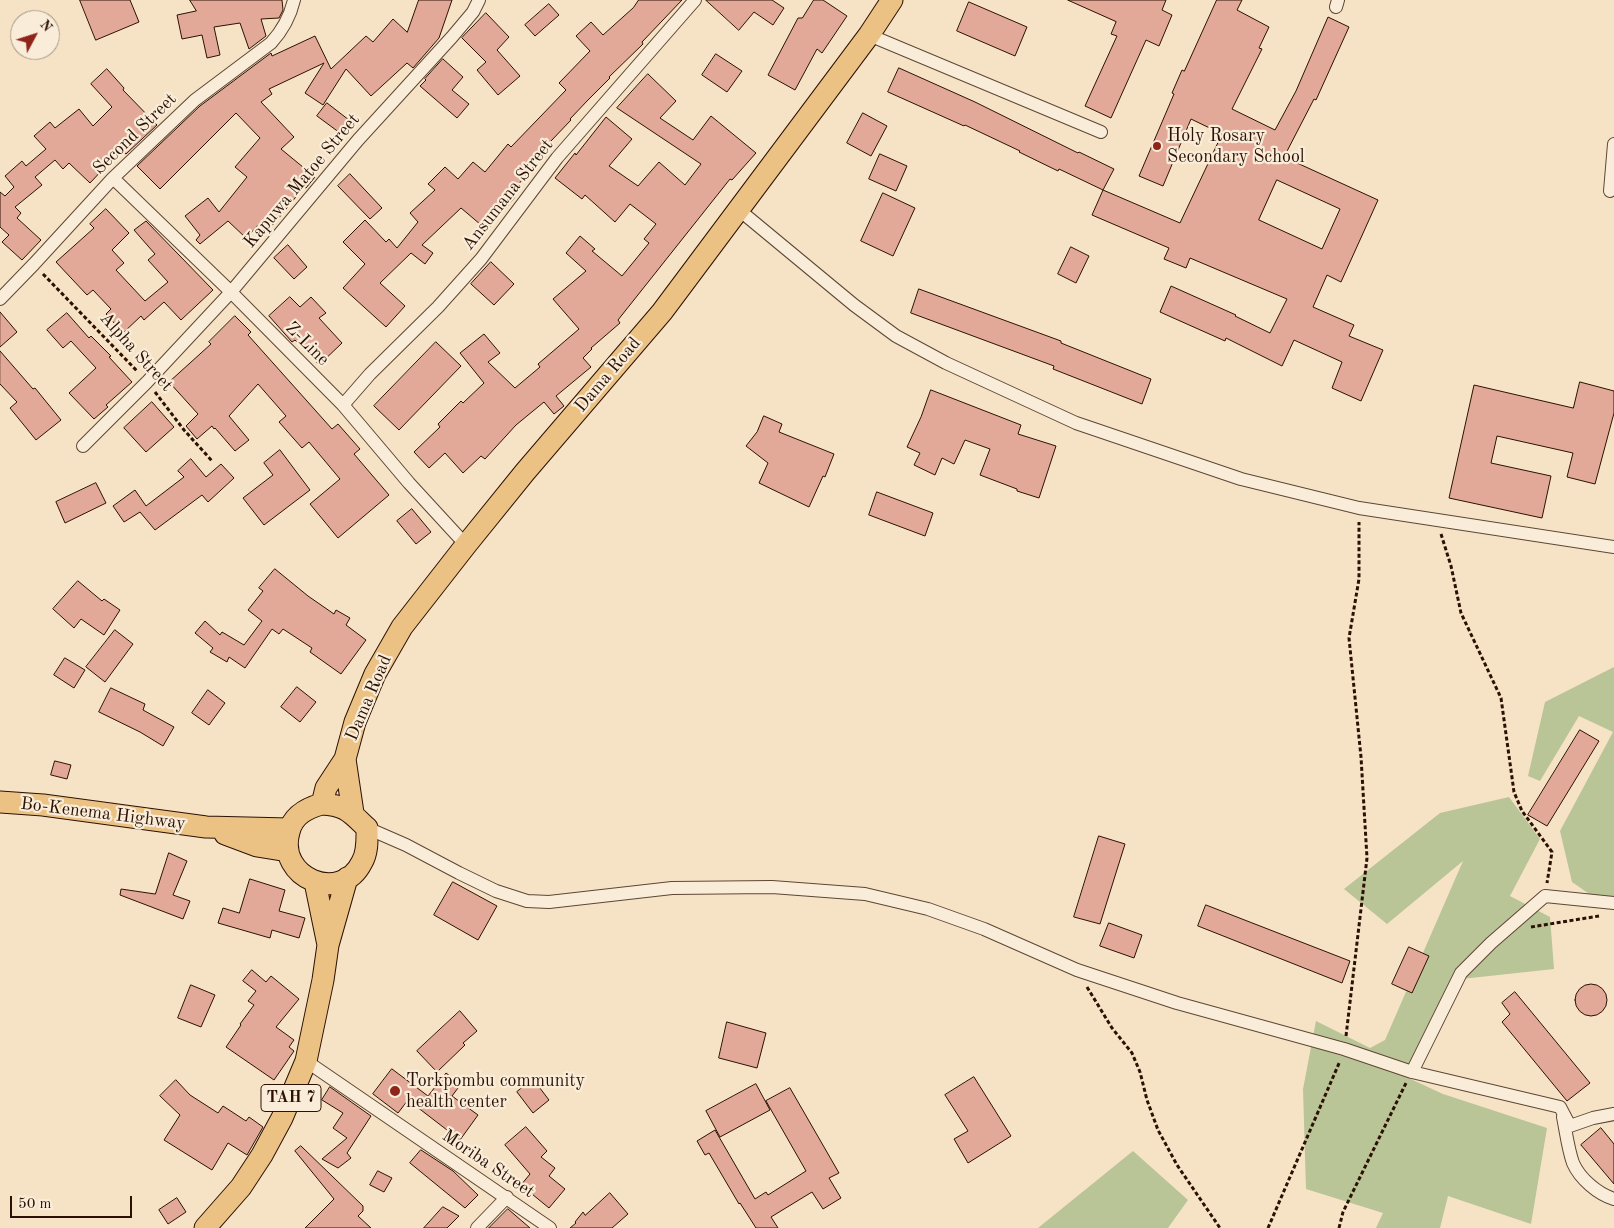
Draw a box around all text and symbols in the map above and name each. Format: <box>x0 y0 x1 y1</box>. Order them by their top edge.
north arrow <box>10 10 60 60</box>
text: N <box>37 17 55 35</box>
street label: Second Street <box>89 89 181 179</box>
street label: Kapuwa Matoe Street <box>239 109 365 253</box>
place label: Holy Rosary Secondary School <box>1167 125 1305 168</box>
street label: Ansumana Street <box>458 135 558 255</box>
marker: Holy Rosary Secondary School <box>1151 140 1163 152</box>
street label: Alpha Street <box>95 308 177 396</box>
street label: Z-Line <box>281 318 333 370</box>
street label: Dama Road <box>570 333 646 417</box>
street label: Dama Road <box>341 652 397 744</box>
street label: Bo-Kenema Highway <box>19 793 187 835</box>
place label: Torkpombu community health center <box>406 1070 585 1112</box>
road number: TAH 7 <box>261 1084 321 1112</box>
marker: Torkpombu community health center <box>388 1084 402 1098</box>
street label: Moriba Street <box>438 1125 538 1203</box>
scale bar <box>12 1186 135 1218</box>
text: 50 m <box>18 1197 52 1212</box>

